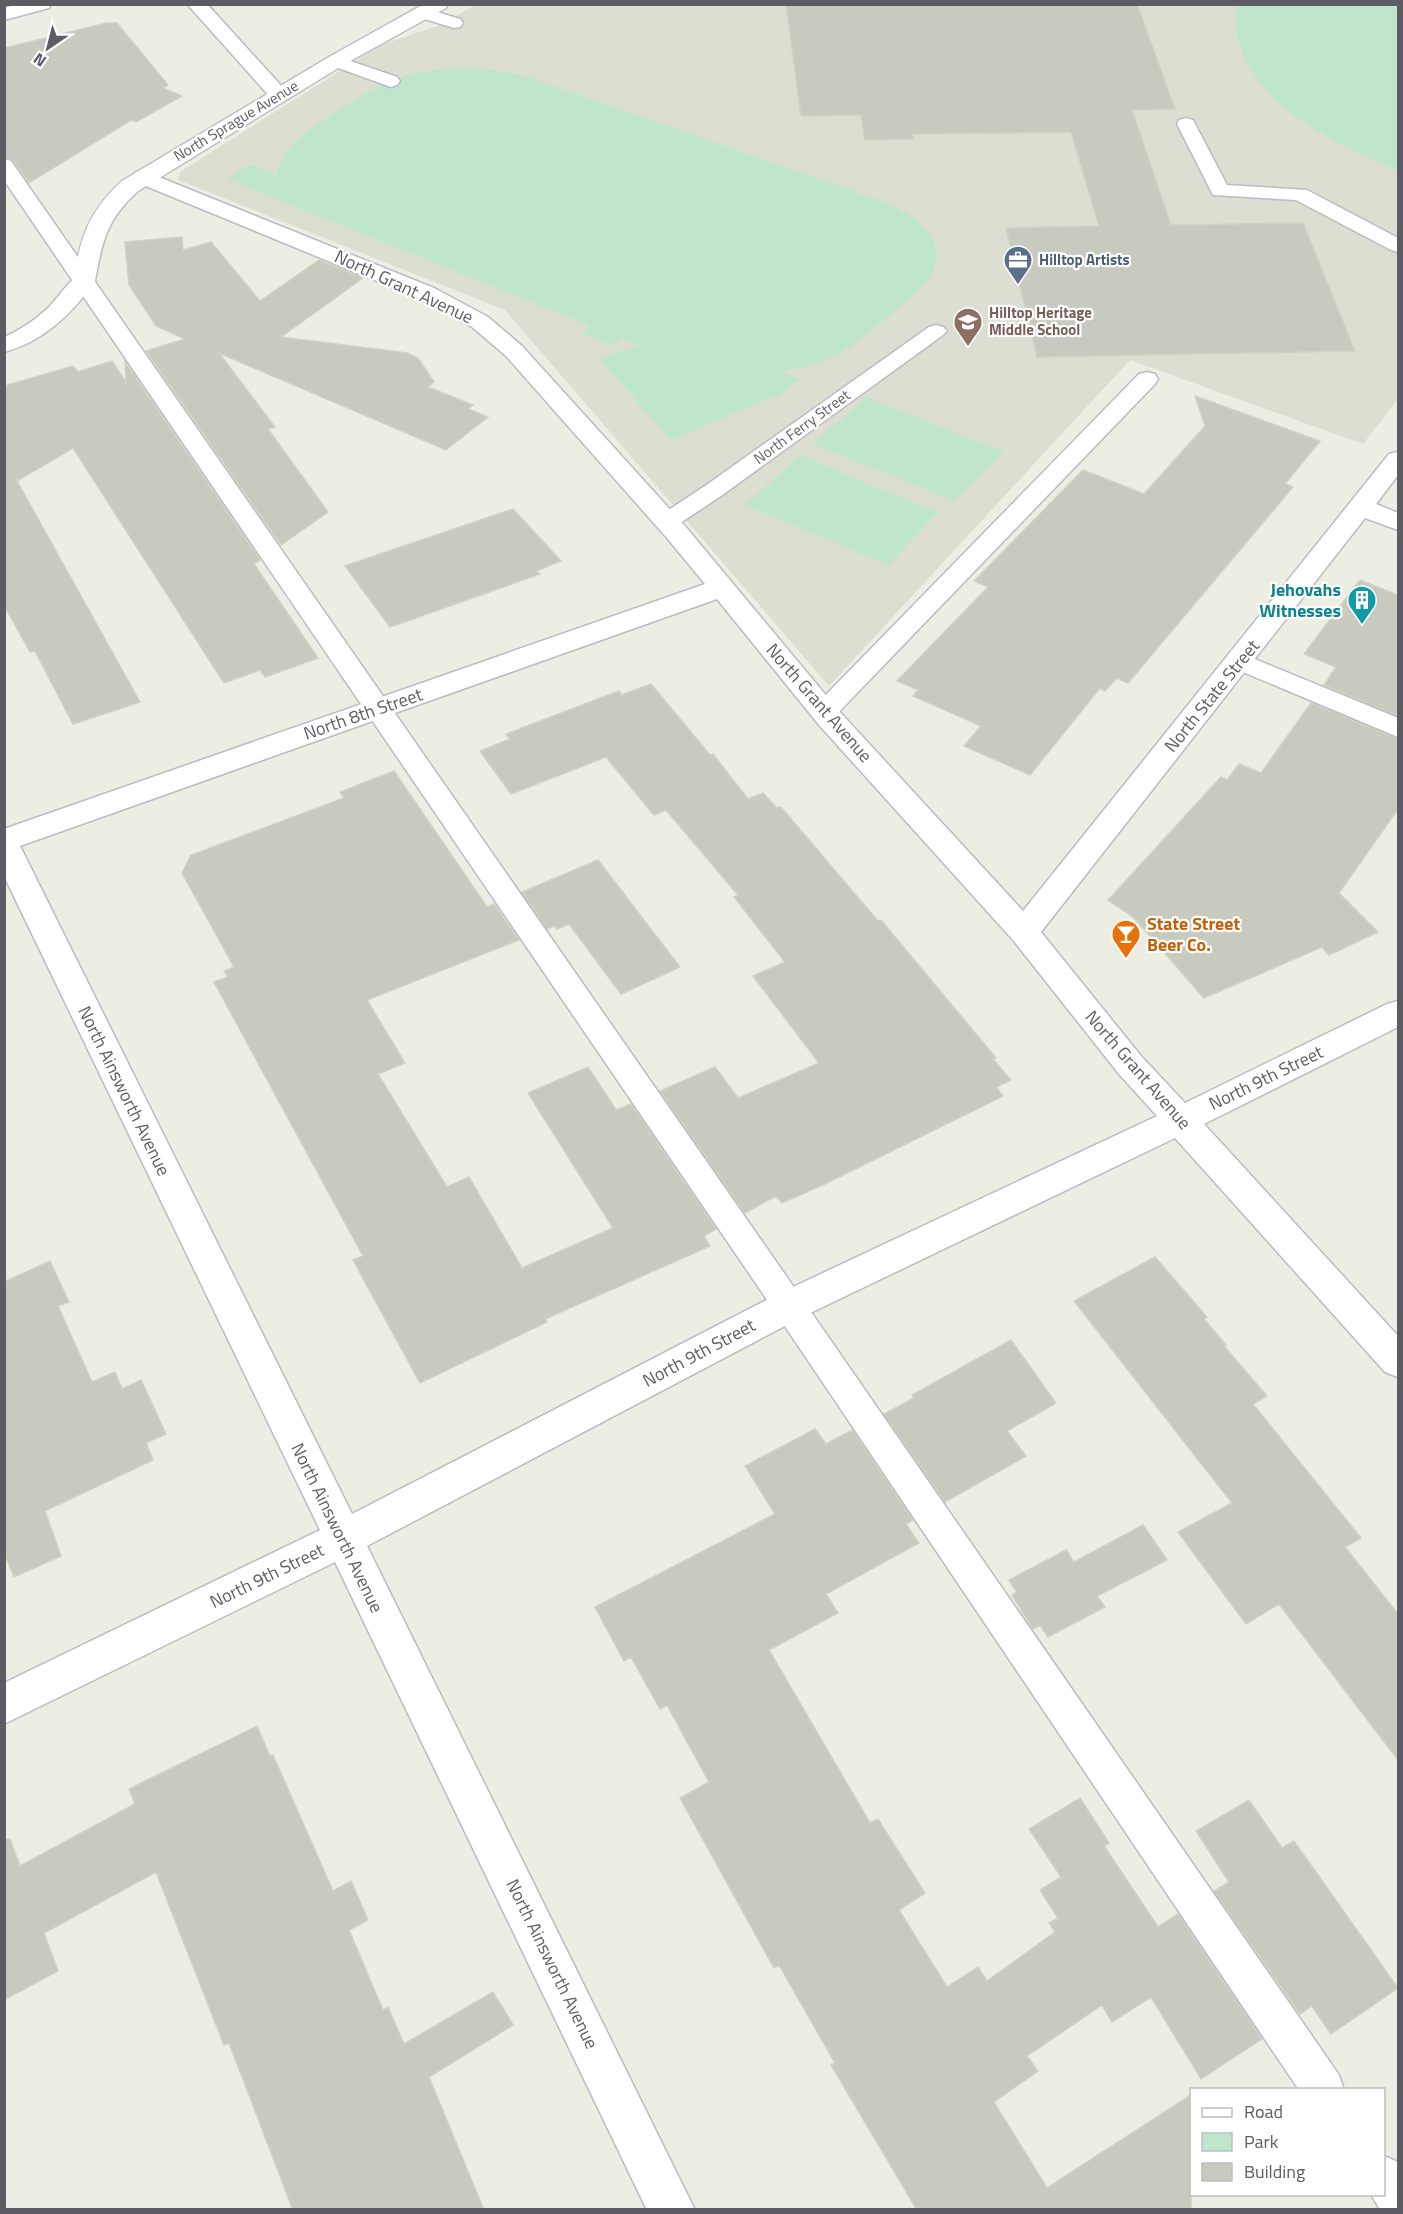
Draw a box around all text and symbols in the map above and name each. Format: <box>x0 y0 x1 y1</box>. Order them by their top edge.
north arrow <box>18 18 78 78</box>
text: N <box>28 47 51 73</box>
street label: North Sprague Avenue <box>169 74 303 167</box>
street label: North Grant Avenue <box>330 243 478 331</box>
office icon: Hilltop Artists <box>1002 244 1034 286</box>
place label: Hilltop Artists <box>1039 248 1130 271</box>
place label: Hilltop Heritage Middle School <box>989 301 1092 341</box>
school or university icon: Hilltop Heritage Middle School <box>952 306 984 348</box>
street label: North Ferry Street <box>749 383 855 470</box>
place label: Jehovahs Witnesses <box>1259 576 1341 624</box>
building icon: Jehovahs Witnesses <box>1346 584 1378 626</box>
street label: North State Street <box>1158 633 1266 758</box>
street label: North Grant Avenue <box>760 637 879 768</box>
street label: North 8th Street <box>300 680 427 747</box>
place label: State Street Beer Co. <box>1147 910 1240 958</box>
bar icon: State Street Beer Co. <box>1110 918 1142 960</box>
street label: North Ainsworth Avenue <box>72 1001 177 1180</box>
street label: North Grant Avenue <box>1079 1004 1198 1135</box>
street label: North 9th Street <box>1204 1038 1328 1117</box>
street label: North 9th Street <box>638 1311 761 1394</box>
street label: North Ainsworth Avenue <box>285 1438 390 1617</box>
street label: North 9th Street <box>205 1536 329 1615</box>
street label: North Ainsworth Avenue <box>500 1874 605 2053</box>
legend <box>1190 2088 1385 2196</box>
text: Road <box>1244 2098 1283 2125</box>
text: Park <box>1244 2128 1279 2155</box>
text: Building <box>1244 2158 1305 2185</box>

